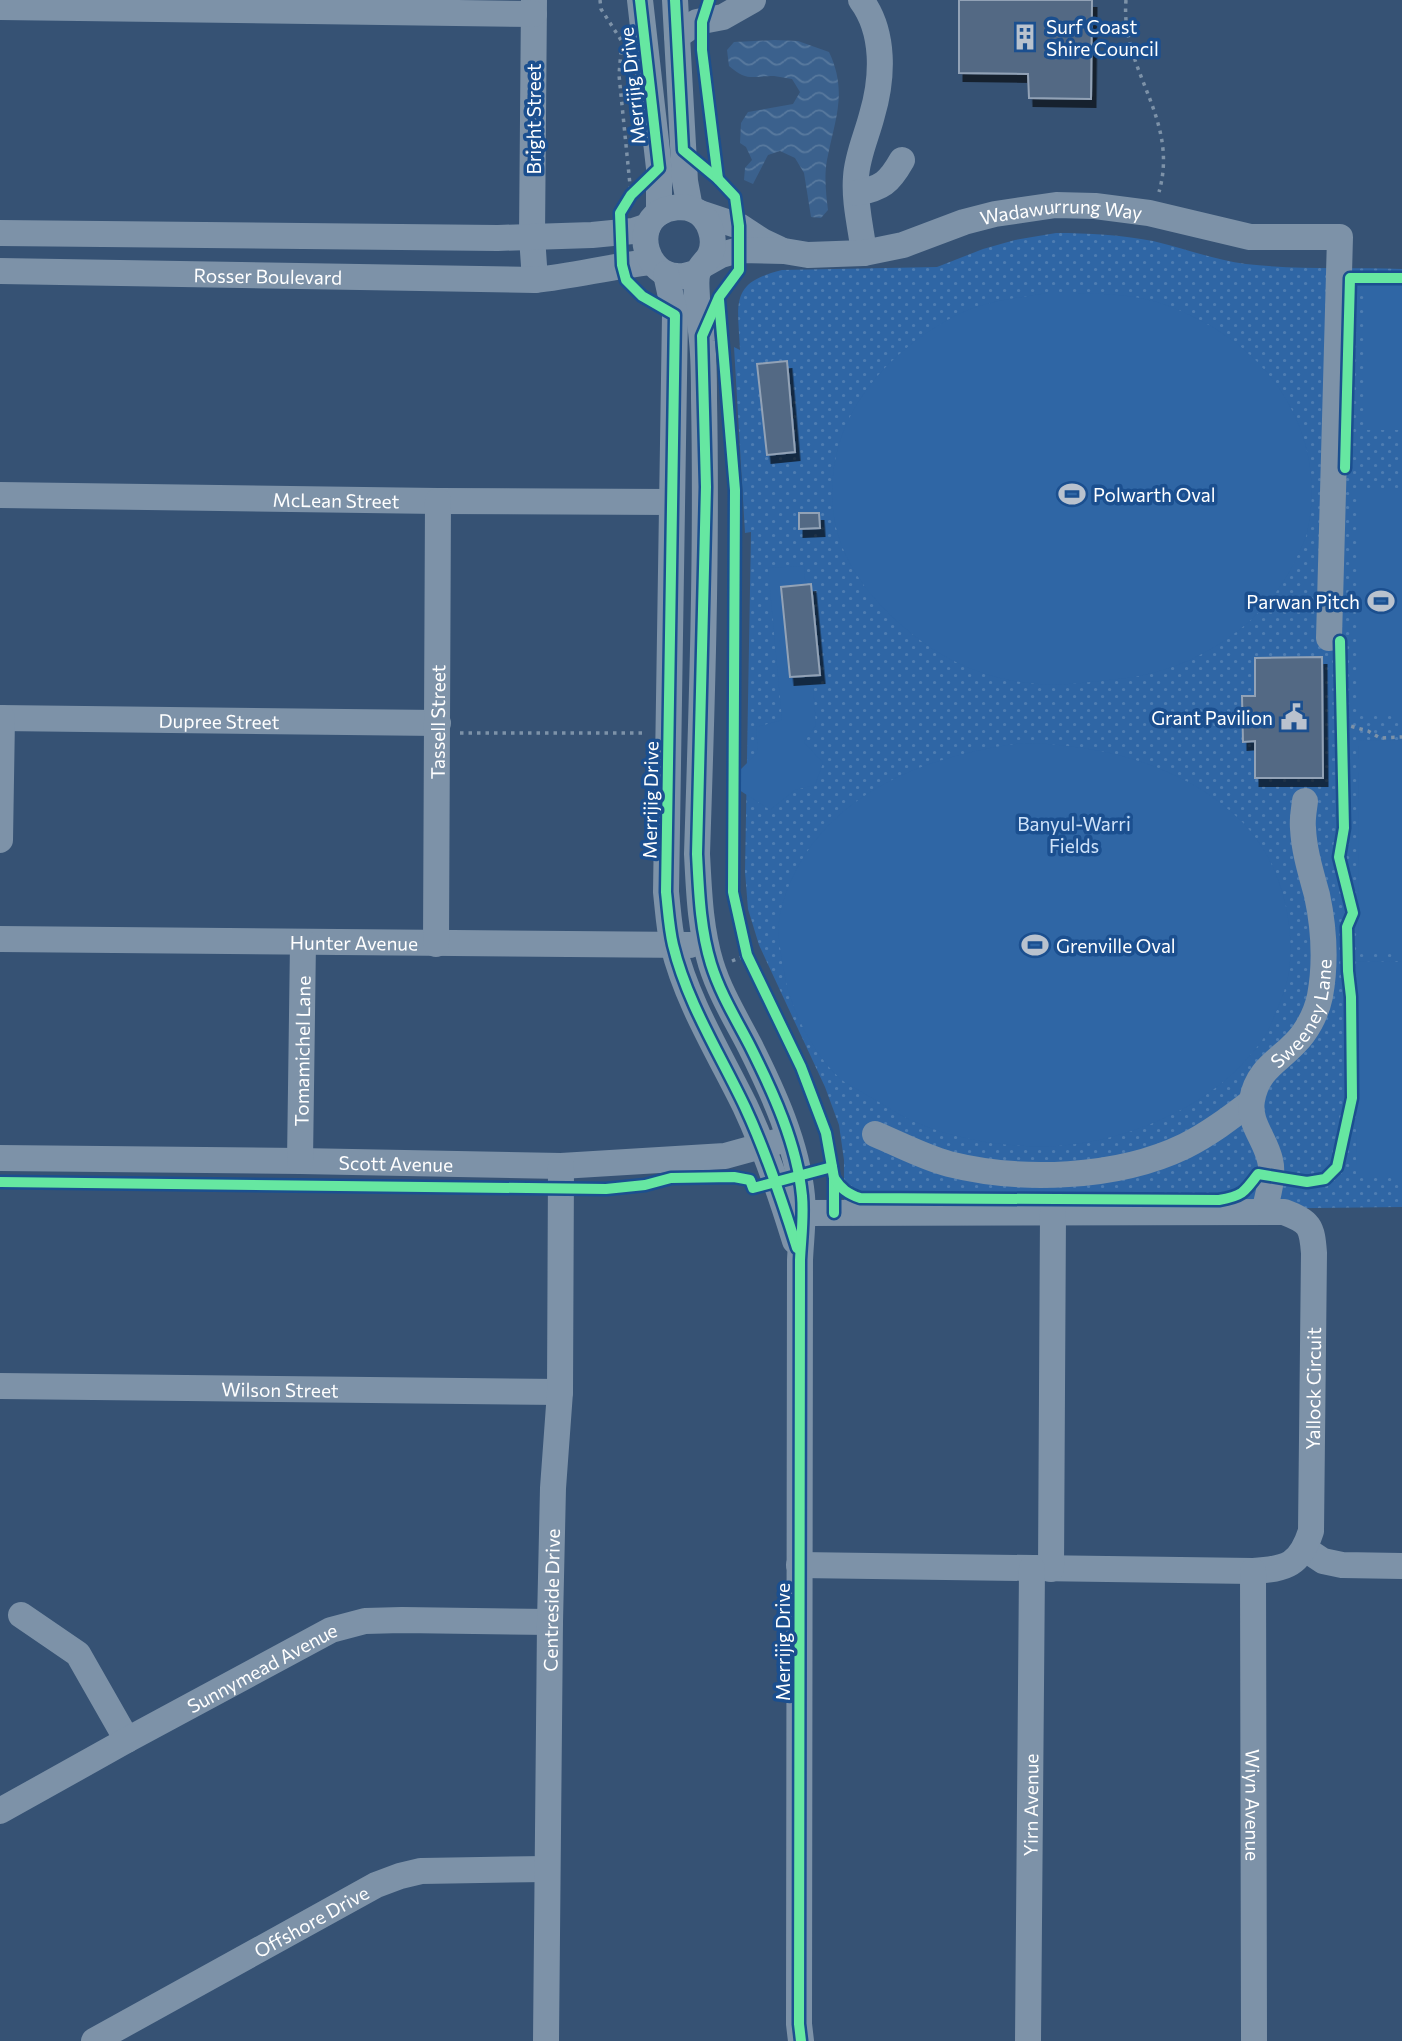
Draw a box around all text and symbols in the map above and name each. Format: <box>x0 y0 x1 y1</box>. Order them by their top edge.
place label: Surf Coast Shire Council <box>1046 15 1159 60</box>
building icon: Surf Coast Shire Council <box>1010 22 1040 52</box>
street label: Merrijig Drive <box>614 26 650 146</box>
street label: Bright Street <box>522 63 545 175</box>
street label: Wadawurrung Way <box>977 193 1144 229</box>
street label: Rosser Boulevard <box>194 263 342 288</box>
sports icon: Polwarth Oval <box>1057 479 1087 509</box>
place label: Polwarth Oval <box>1093 483 1215 506</box>
street label: McLean Street <box>272 487 400 512</box>
sports icon: Parwan Pitch <box>1366 586 1396 616</box>
place label: Parwan Pitch <box>1246 590 1360 613</box>
street label: Tassell Street <box>425 664 449 779</box>
public building icon: Grant Pavilion <box>1279 702 1309 732</box>
place label: Grant Pavilion <box>1151 706 1273 729</box>
street label: Dupree Street <box>159 708 280 733</box>
street label: Merrijig Drive <box>637 741 663 859</box>
park label: Banyul-Warri Fields <box>1017 812 1131 857</box>
street label: Hunter Avenue <box>290 930 418 954</box>
sports icon: Grenville Oval <box>1020 930 1050 960</box>
place label: Grenville Oval <box>1056 934 1176 957</box>
street label: Sweeney Lane <box>1265 958 1335 1072</box>
street label: Tomamichel Lane <box>289 976 314 1126</box>
street label: Scott Avenue <box>339 1150 453 1175</box>
street label: Yallock Circuit <box>1300 1327 1325 1450</box>
street label: Wilson Street <box>221 1377 339 1401</box>
street label: Centreside Drive <box>538 1528 564 1672</box>
street label: Merrijig Drive <box>771 1583 794 1701</box>
street label: Sunnymead Avenue <box>183 1617 339 1717</box>
street label: Wiyn Avenue <box>1242 1749 1265 1861</box>
street label: Yirn Avenue <box>1018 1754 1042 1857</box>
street label: Offshore Drive <box>250 1880 372 1962</box>

